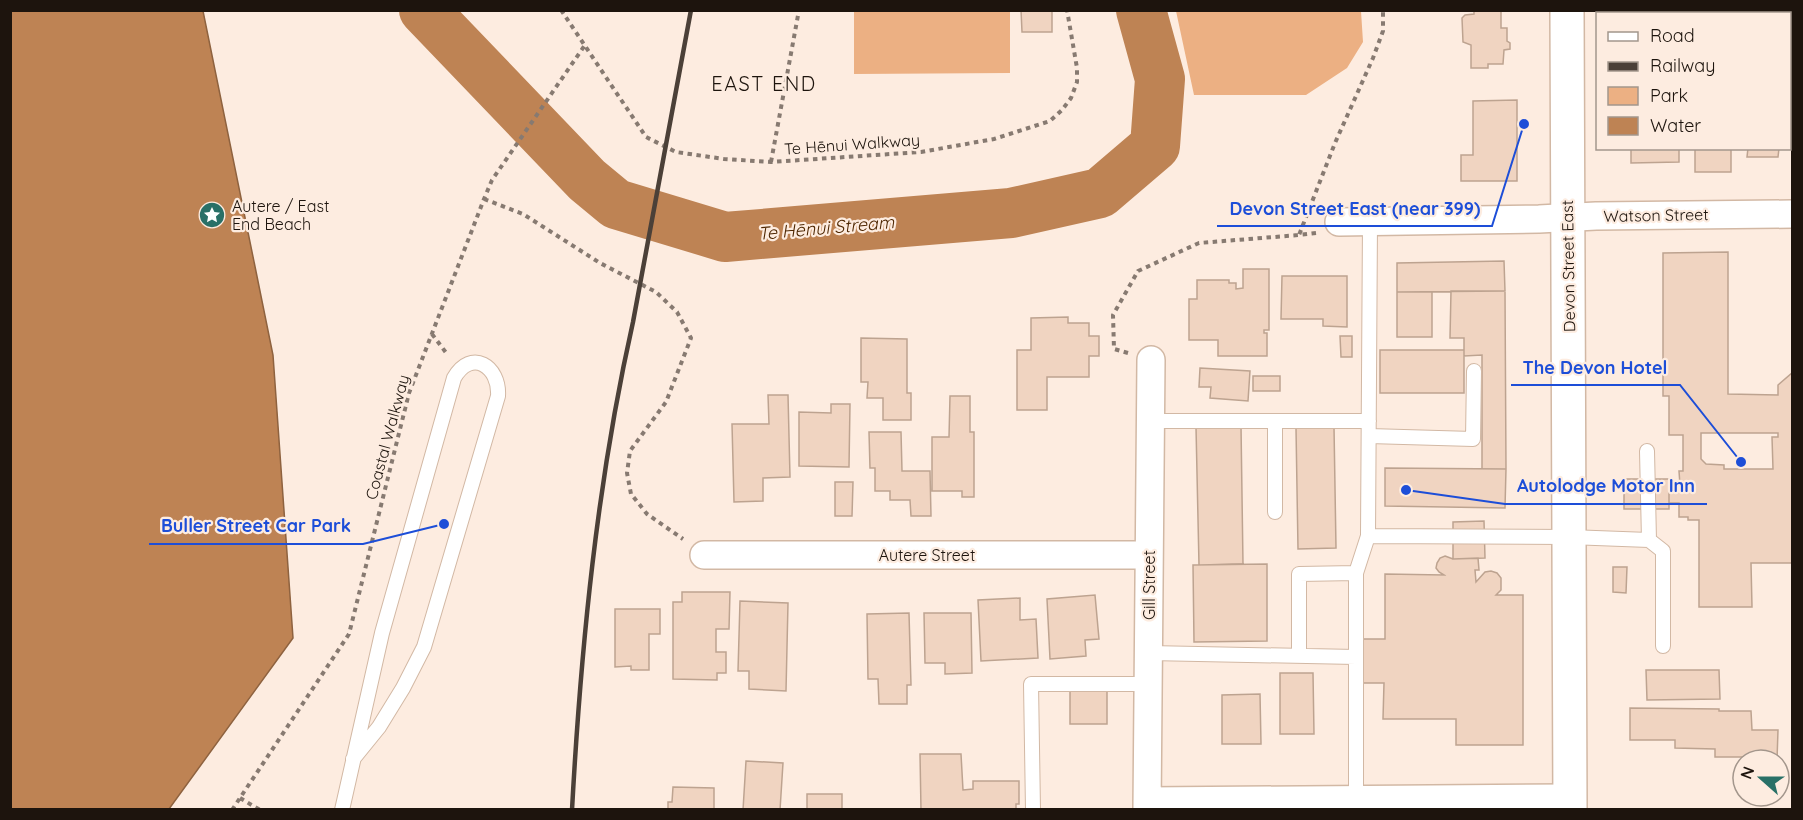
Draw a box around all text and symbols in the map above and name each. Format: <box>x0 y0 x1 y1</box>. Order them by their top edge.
legend <box>1596 12 1791 150</box>
text: Road <box>1650 24 1695 47</box>
text: Railway <box>1650 54 1716 77</box>
district label: EAST END <box>711 71 817 96</box>
text: Park <box>1650 84 1688 107</box>
text: Water <box>1650 114 1701 137</box>
street label: Te Hēnui Walkway <box>783 129 921 159</box>
callout: Devon Street East (near 399) <box>1217 190 1492 226</box>
place label: Autere / East End Beach <box>232 196 329 234</box>
text: Devon Street East (near 399) <box>1230 197 1480 220</box>
place icon: Autere / East End Beach <box>197 200 227 230</box>
street label: Devon Street East <box>1557 200 1579 332</box>
street label: Watson Street <box>1603 204 1709 226</box>
water label: Te Hēnui Stream <box>757 210 896 245</box>
callout: The Devon Hotel <box>1511 349 1680 385</box>
text: The Devon Hotel <box>1523 356 1667 379</box>
street label: Coastal Walkway <box>361 372 413 502</box>
callout: Autolodge Motor Inn <box>1505 468 1707 504</box>
text: Autolodge Motor Inn <box>1517 474 1695 497</box>
callout: Buller Street Car Park <box>149 508 363 544</box>
text: Buller Street Car Park <box>161 514 351 537</box>
street label: Autere Street <box>879 545 975 565</box>
street label: Gill Street <box>1139 550 1159 620</box>
north arrow <box>1731 748 1791 808</box>
text: N <box>1736 764 1758 782</box>

